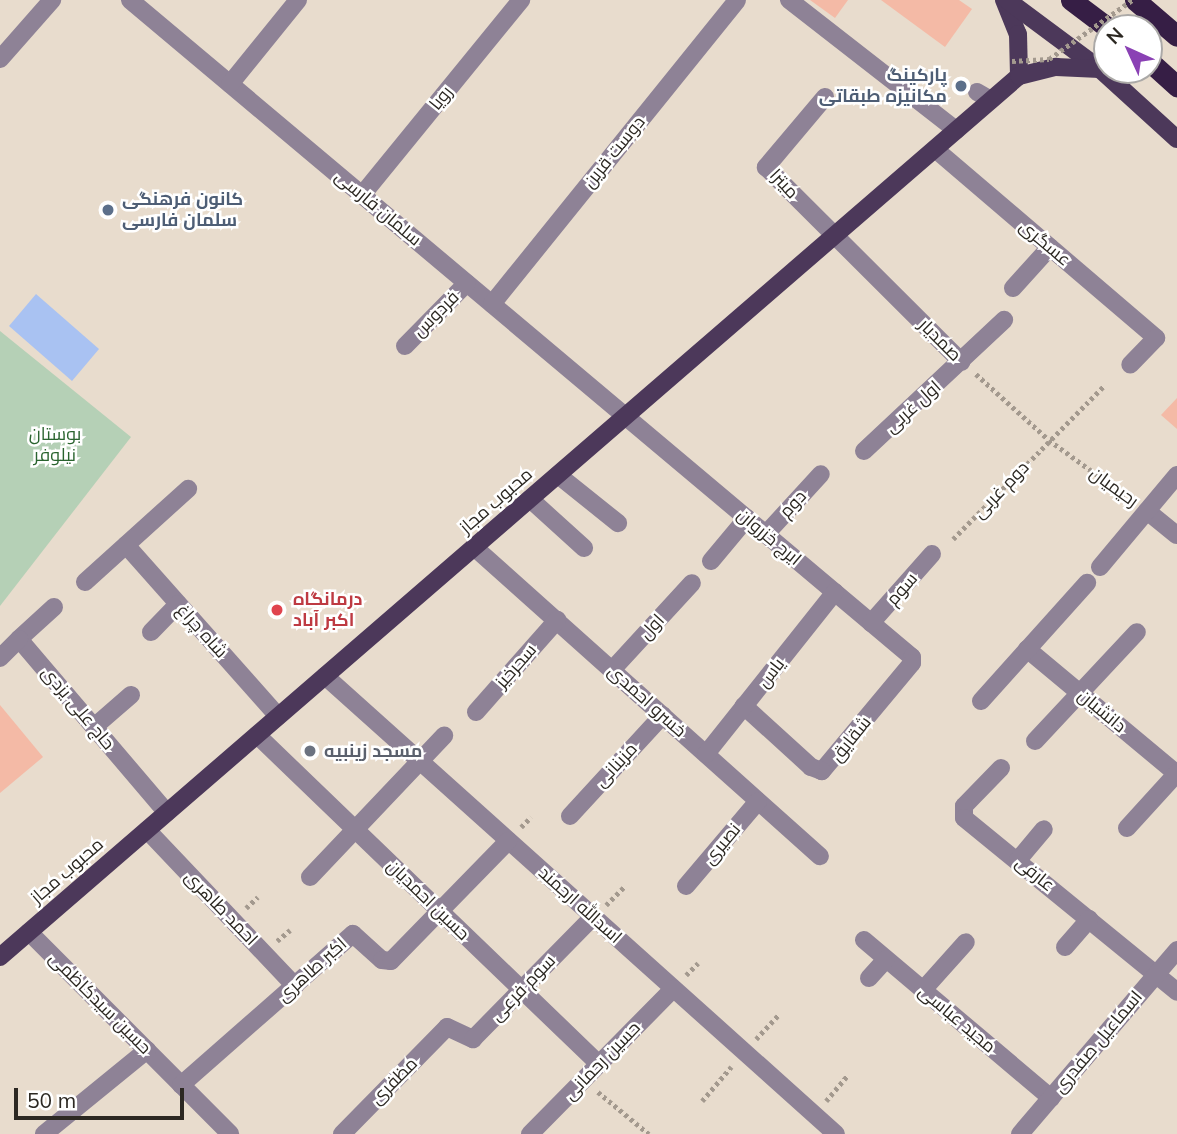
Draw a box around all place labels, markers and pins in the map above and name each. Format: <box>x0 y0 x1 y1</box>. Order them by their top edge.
place label: پارکینگ مکانیزه طبقاتی <box>819 65 947 108</box>
marker: پارکینگ مکانیزه طبقاتی <box>953 78 969 94</box>
place label: کانون فرهنگی سلمان فارسی <box>122 189 243 232</box>
marker: کانون فرهنگی سلمان فارسی <box>100 202 116 218</box>
place label: درمانگاه اکبر آباد <box>293 589 362 632</box>
marker: درمانگاه اکبر آباد <box>267 600 287 620</box>
place label: مسجد زینبیه <box>324 740 422 762</box>
marker: مسجد زینبیه <box>302 743 318 759</box>

